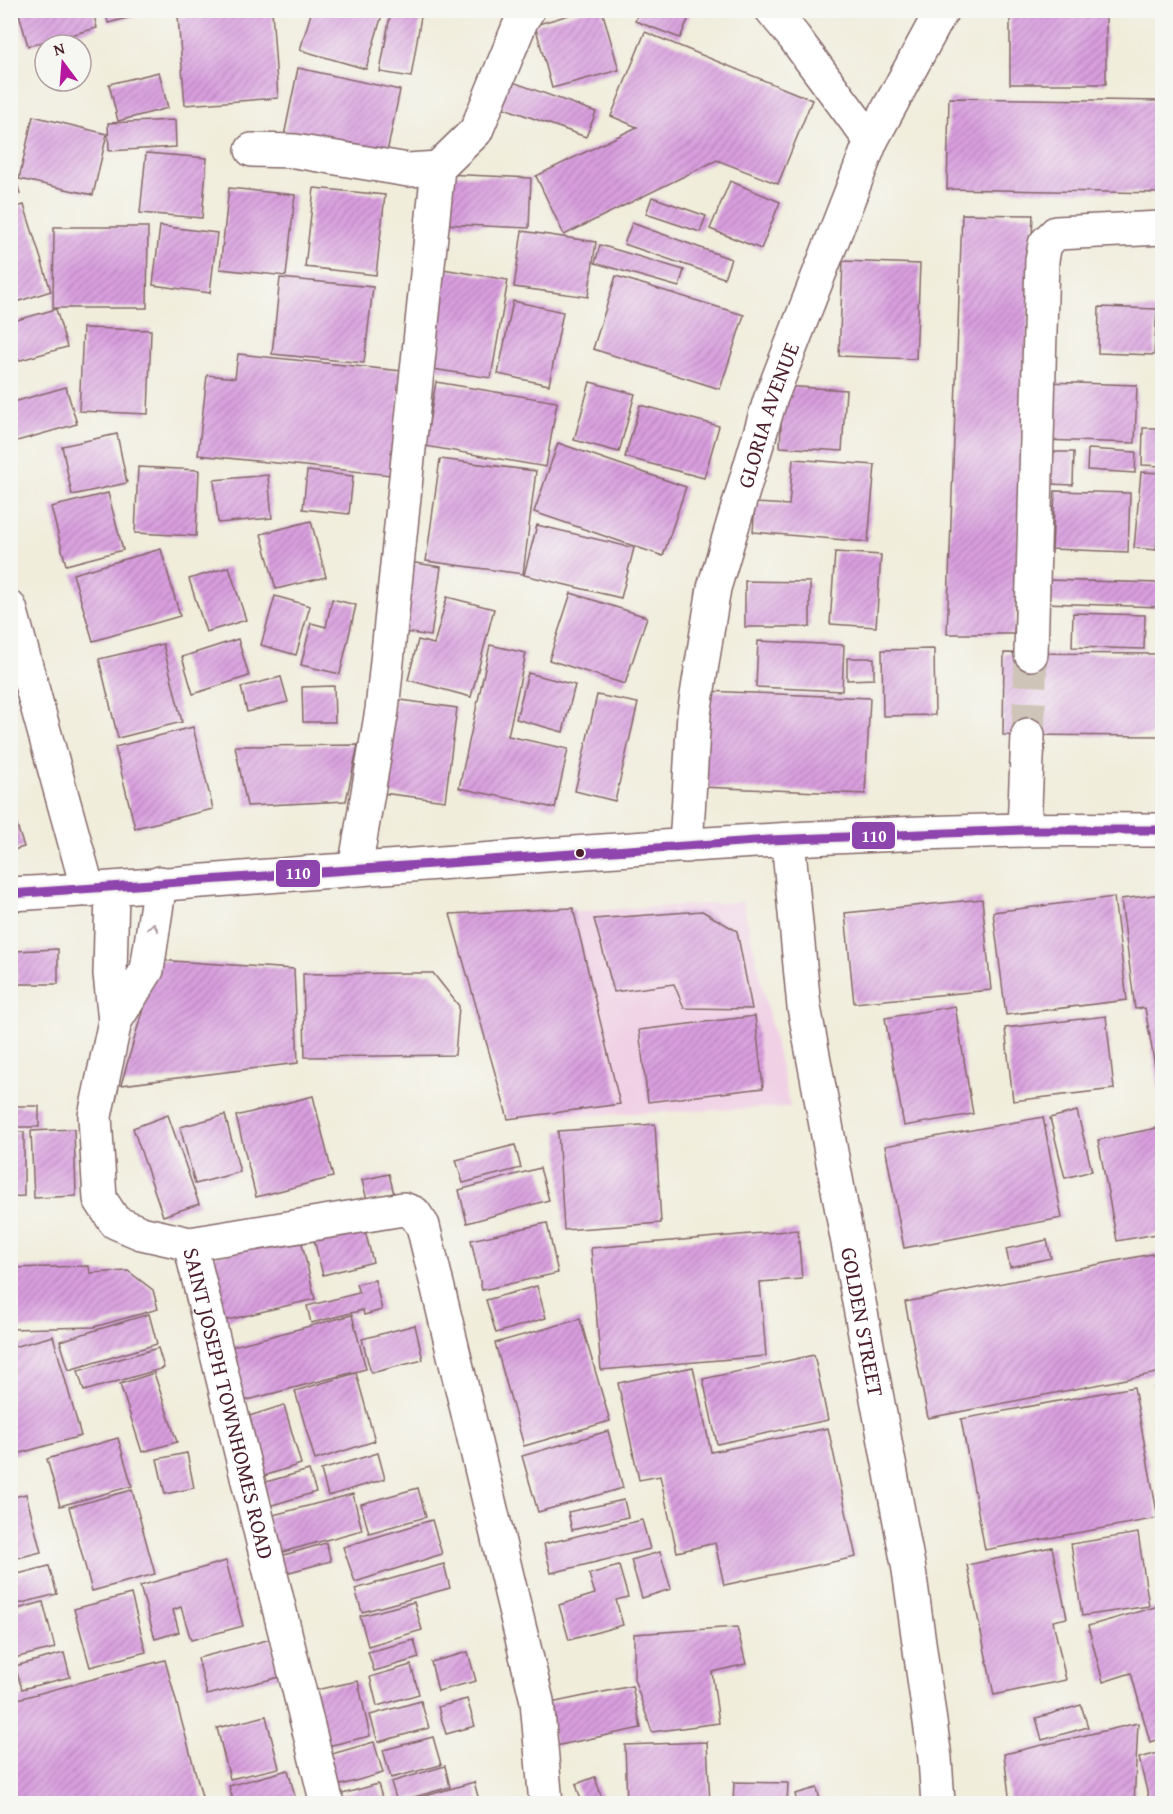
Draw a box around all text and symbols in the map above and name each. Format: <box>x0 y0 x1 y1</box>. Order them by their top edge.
north arrow <box>33 33 93 93</box>
text: N <box>50 35 68 62</box>
street label: GLORIA AVENUE <box>729 337 807 492</box>
line badge: 110 <box>851 821 896 850</box>
text: 110 <box>862 824 886 848</box>
unlabelled marker <box>574 847 586 859</box>
line badge: 110 <box>275 859 321 888</box>
text: 110 <box>286 861 310 885</box>
one-way arrow <box>147 922 159 931</box>
street label: SAINT JOSEPH TOWNHOMES ROAD <box>175 1244 282 1562</box>
street label: GOLDEN STREET <box>833 1245 892 1399</box>

